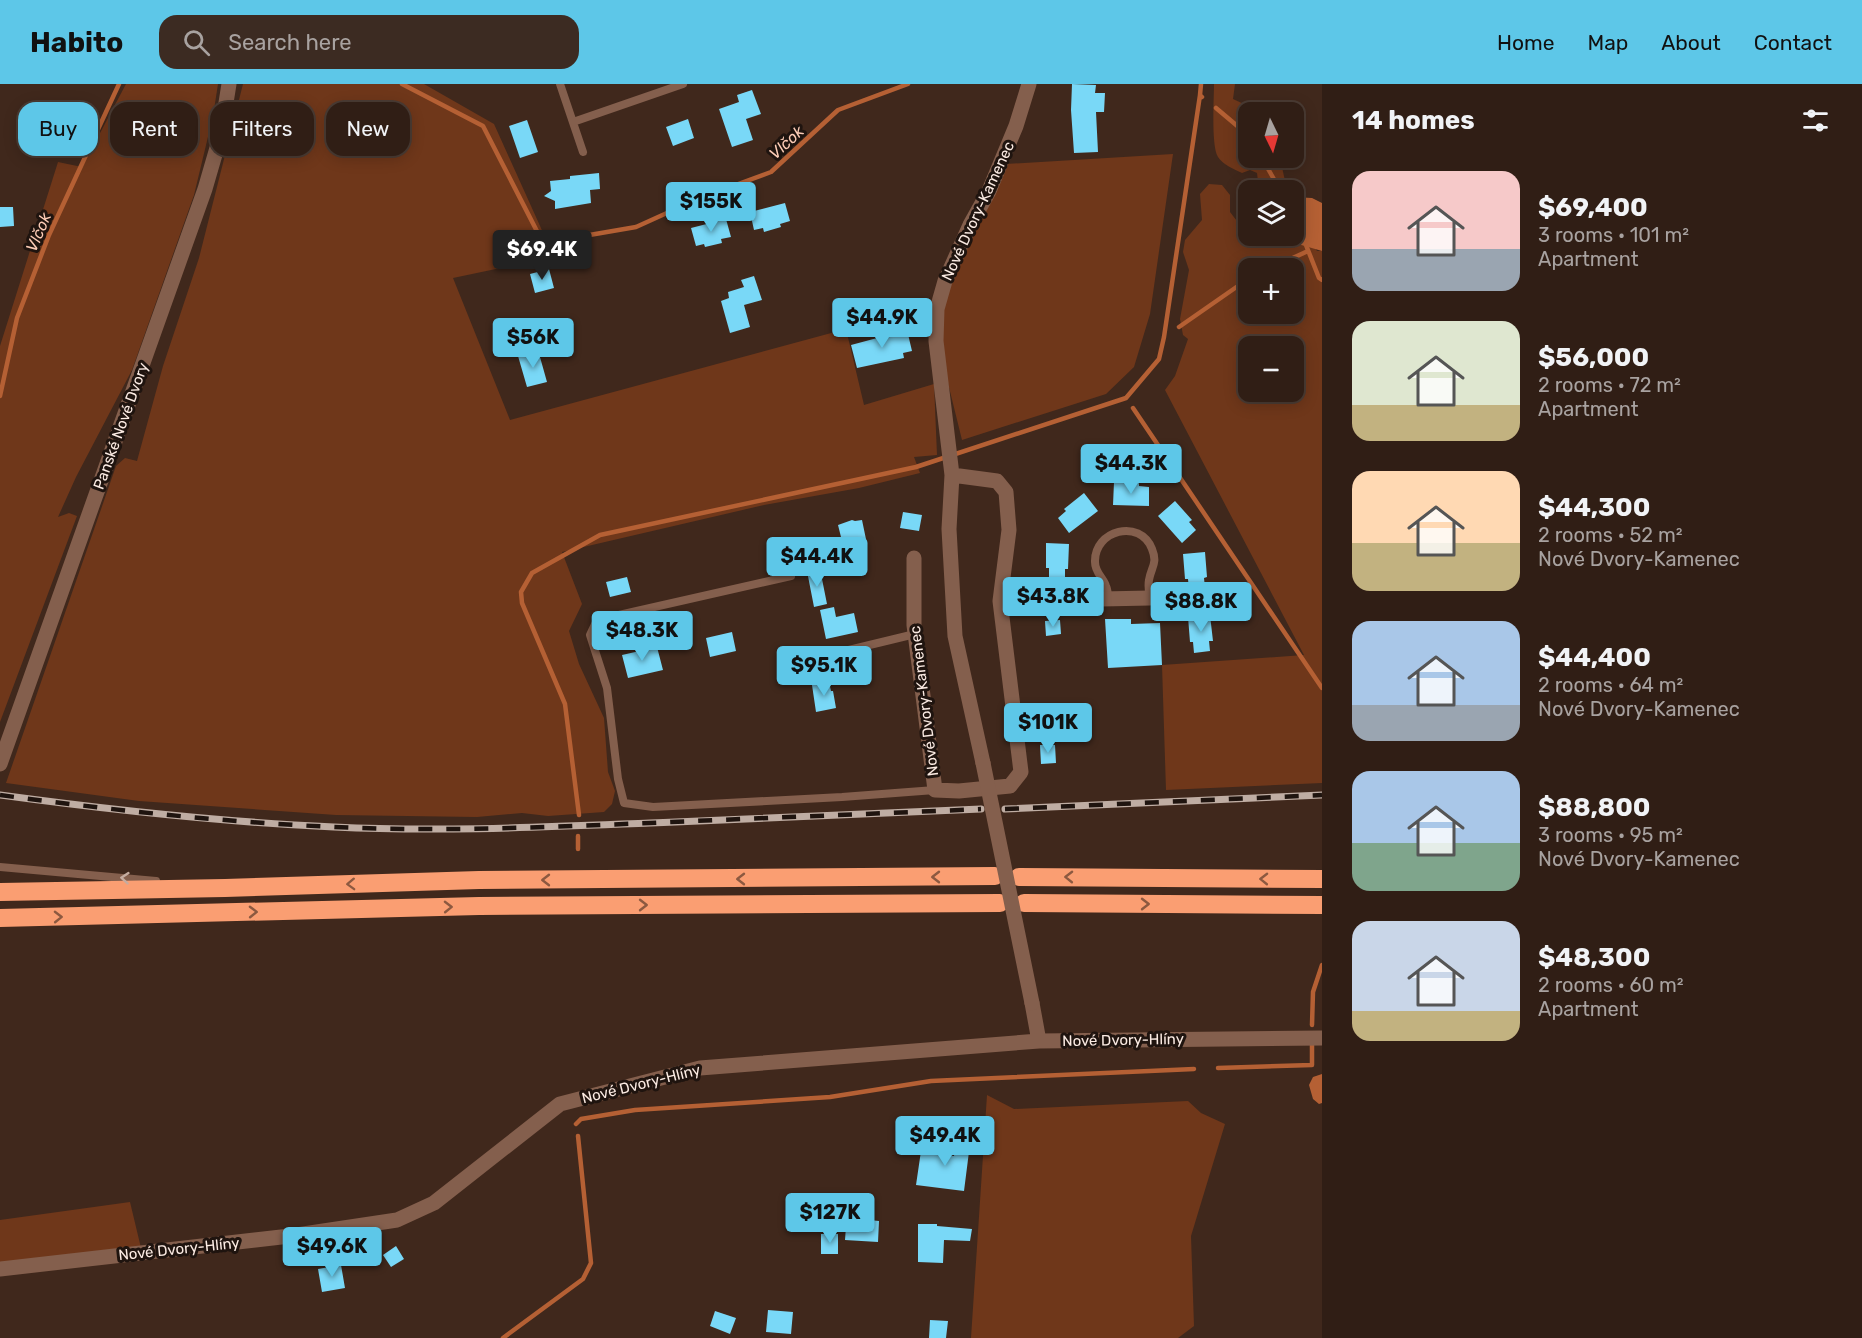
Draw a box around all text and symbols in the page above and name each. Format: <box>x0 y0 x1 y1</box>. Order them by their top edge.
search box <box>159 15 579 69</box>
text: Habito <box>30 26 123 59</box>
icon: search <box>180 26 213 59</box>
text: Search here <box>228 29 352 56</box>
text: Home <box>1497 30 1554 55</box>
text: Map <box>1587 30 1628 55</box>
text: About <box>1661 30 1721 55</box>
text: Contact <box>1754 30 1832 55</box>
chip: Buy <box>18 102 98 156</box>
chip: Rent <box>110 102 198 156</box>
chip: Filters <box>210 102 314 156</box>
chip: New <box>326 102 410 156</box>
north arrow <box>1238 102 1304 168</box>
map controls <box>1238 102 1304 402</box>
icon: filters <box>1799 104 1832 137</box>
text: 14 homes <box>1352 105 1475 136</box>
water label: Vlčok <box>765 121 808 163</box>
street label: Nové Dvory-Kamenec <box>938 139 1018 283</box>
button: layers <box>1238 180 1304 246</box>
pin: $155K <box>669 182 753 233</box>
text: $155K <box>680 189 742 213</box>
text: $69,400 <box>1538 192 1648 223</box>
icon: home <box>1400 195 1472 267</box>
water label: Vlčok <box>22 209 55 255</box>
text: 3 rooms · 101 m² <box>1538 223 1689 247</box>
pin: $69.4K <box>493 230 591 281</box>
text: $69.4K <box>507 237 577 261</box>
text: Apartment <box>1538 247 1639 271</box>
button: + <box>1238 258 1304 324</box>
pin: $44.9K <box>833 298 931 349</box>
text: $44.9K <box>846 305 918 329</box>
pin: $56K <box>497 318 569 369</box>
text: $56K <box>507 325 559 349</box>
button: − <box>1238 336 1304 402</box>
text: $56,000 <box>1538 342 1649 373</box>
icon: home <box>1400 345 1472 417</box>
street label: Panské Nové Dvory <box>90 360 152 492</box>
text: 2 rooms · 72 m² <box>1538 373 1681 397</box>
text: Apartment <box>1538 397 1639 421</box>
pin: $44.3K <box>1082 444 1180 495</box>
text: $44.3K <box>1095 451 1167 475</box>
text: $44,300 <box>1538 492 1650 523</box>
icon: home <box>1400 495 1472 567</box>
text: 2 rooms · 52 m² <box>1538 523 1683 547</box>
pin: $44.4K <box>768 537 866 588</box>
text: $44.4K <box>781 544 854 568</box>
text: Nové Dvory-Kamenec <box>1538 547 1740 571</box>
pin: $43.8K <box>1004 577 1102 628</box>
pin: $88.8K <box>1152 582 1250 633</box>
text: $43.8K <box>1017 584 1089 608</box>
text: $88.8K <box>1165 589 1237 613</box>
pin: $48.3K <box>593 611 691 662</box>
text: $48.3K <box>606 618 678 642</box>
street label: Nové Dvory-Kamenec <box>906 625 942 777</box>
text: $44,400 <box>1538 642 1651 673</box>
icon: home <box>1400 645 1472 717</box>
pin: $95.1K <box>775 646 873 697</box>
text: $95.1K <box>791 653 857 677</box>
text: 2 rooms · 64 m² <box>1538 673 1683 697</box>
text: Nové Dvory-Kamenec <box>1538 697 1740 721</box>
pin: $101K <box>1006 703 1090 754</box>
text: $101K <box>1018 710 1078 734</box>
text: $88,800 <box>1538 792 1651 823</box>
icon: home <box>1400 795 1472 867</box>
text: 3 rooms · 95 m² <box>1538 823 1683 847</box>
text: Nové Dvory-Kamenec <box>1538 847 1740 871</box>
one-way arrow <box>932 871 941 883</box>
one-way arrow <box>1064 871 1073 883</box>
one-way arrow <box>120 872 129 885</box>
one-way arrow <box>737 873 746 885</box>
one-way arrow <box>1259 873 1268 885</box>
one-way arrow <box>542 874 551 886</box>
one-way arrow <box>347 878 356 890</box>
one-way arrow <box>1141 898 1150 910</box>
one-way arrow <box>639 899 648 911</box>
one-way arrow <box>444 901 453 913</box>
one-way arrow <box>249 906 258 918</box>
one-way arrow <box>54 910 63 923</box>
text: $48,300 <box>1538 942 1650 973</box>
icon: home <box>1400 945 1472 1017</box>
text: 2 rooms · 60 m² <box>1538 973 1684 997</box>
text: Apartment <box>1538 997 1639 1021</box>
street label: Nové Dvory-Hlíny <box>1062 1030 1184 1050</box>
street label: Nové Dvory-Hlíny <box>580 1061 702 1107</box>
pin: $49.4K <box>896 1116 994 1167</box>
text: $49.4K <box>909 1123 981 1147</box>
pin: $127K <box>788 1193 872 1244</box>
text: $127K <box>799 1200 861 1224</box>
pin: $49.6K <box>283 1227 381 1278</box>
street label: Nové Dvory-Hlíny <box>118 1234 240 1264</box>
text: $49.6K <box>297 1234 367 1258</box>

